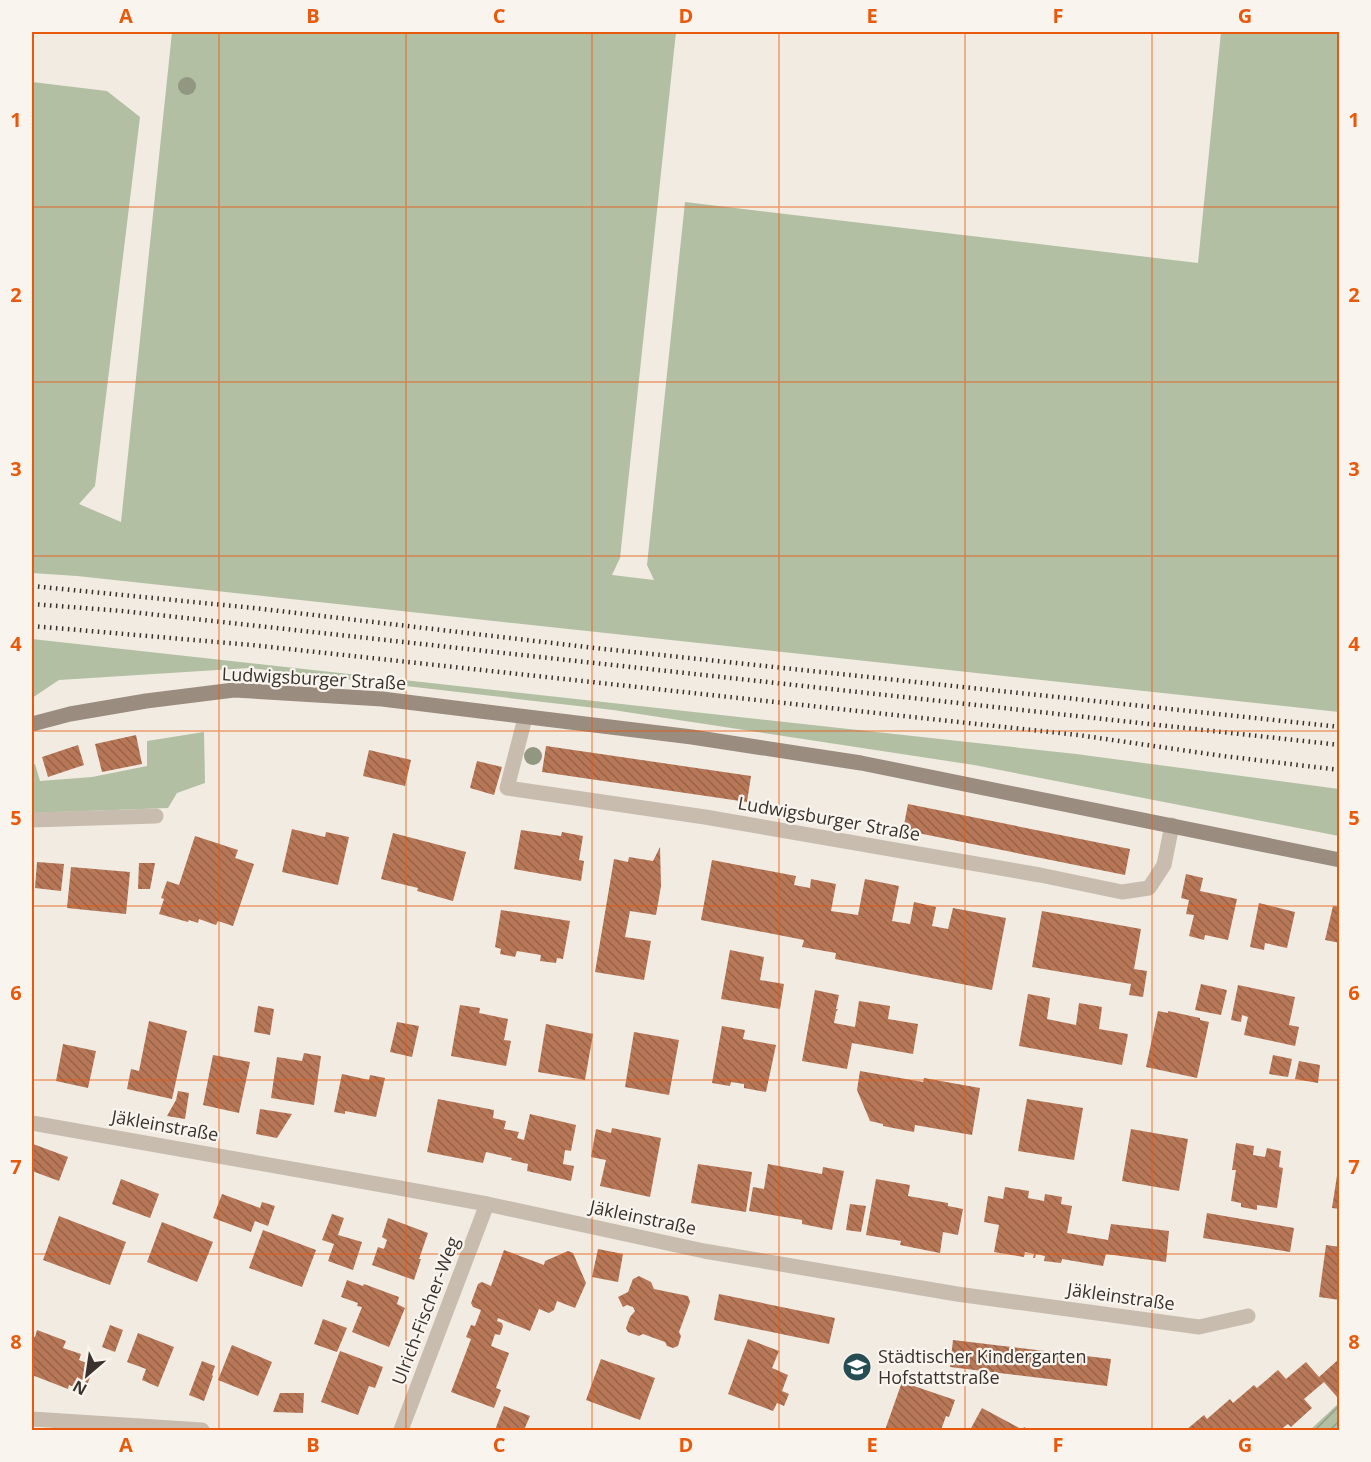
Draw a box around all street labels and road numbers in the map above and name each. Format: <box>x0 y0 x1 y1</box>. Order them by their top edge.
street label: Ludwigsburger Straße <box>221 661 407 695</box>
street label: Ludwigsburger Straße <box>736 790 922 846</box>
street label: Jäkleinstraße <box>108 1103 221 1146</box>
street label: Jäkleinstraße <box>586 1194 699 1240</box>
street label: Ulrich-Fischer-Weg <box>386 1233 464 1388</box>
street label: Jäkleinstraße <box>1064 1276 1176 1315</box>

